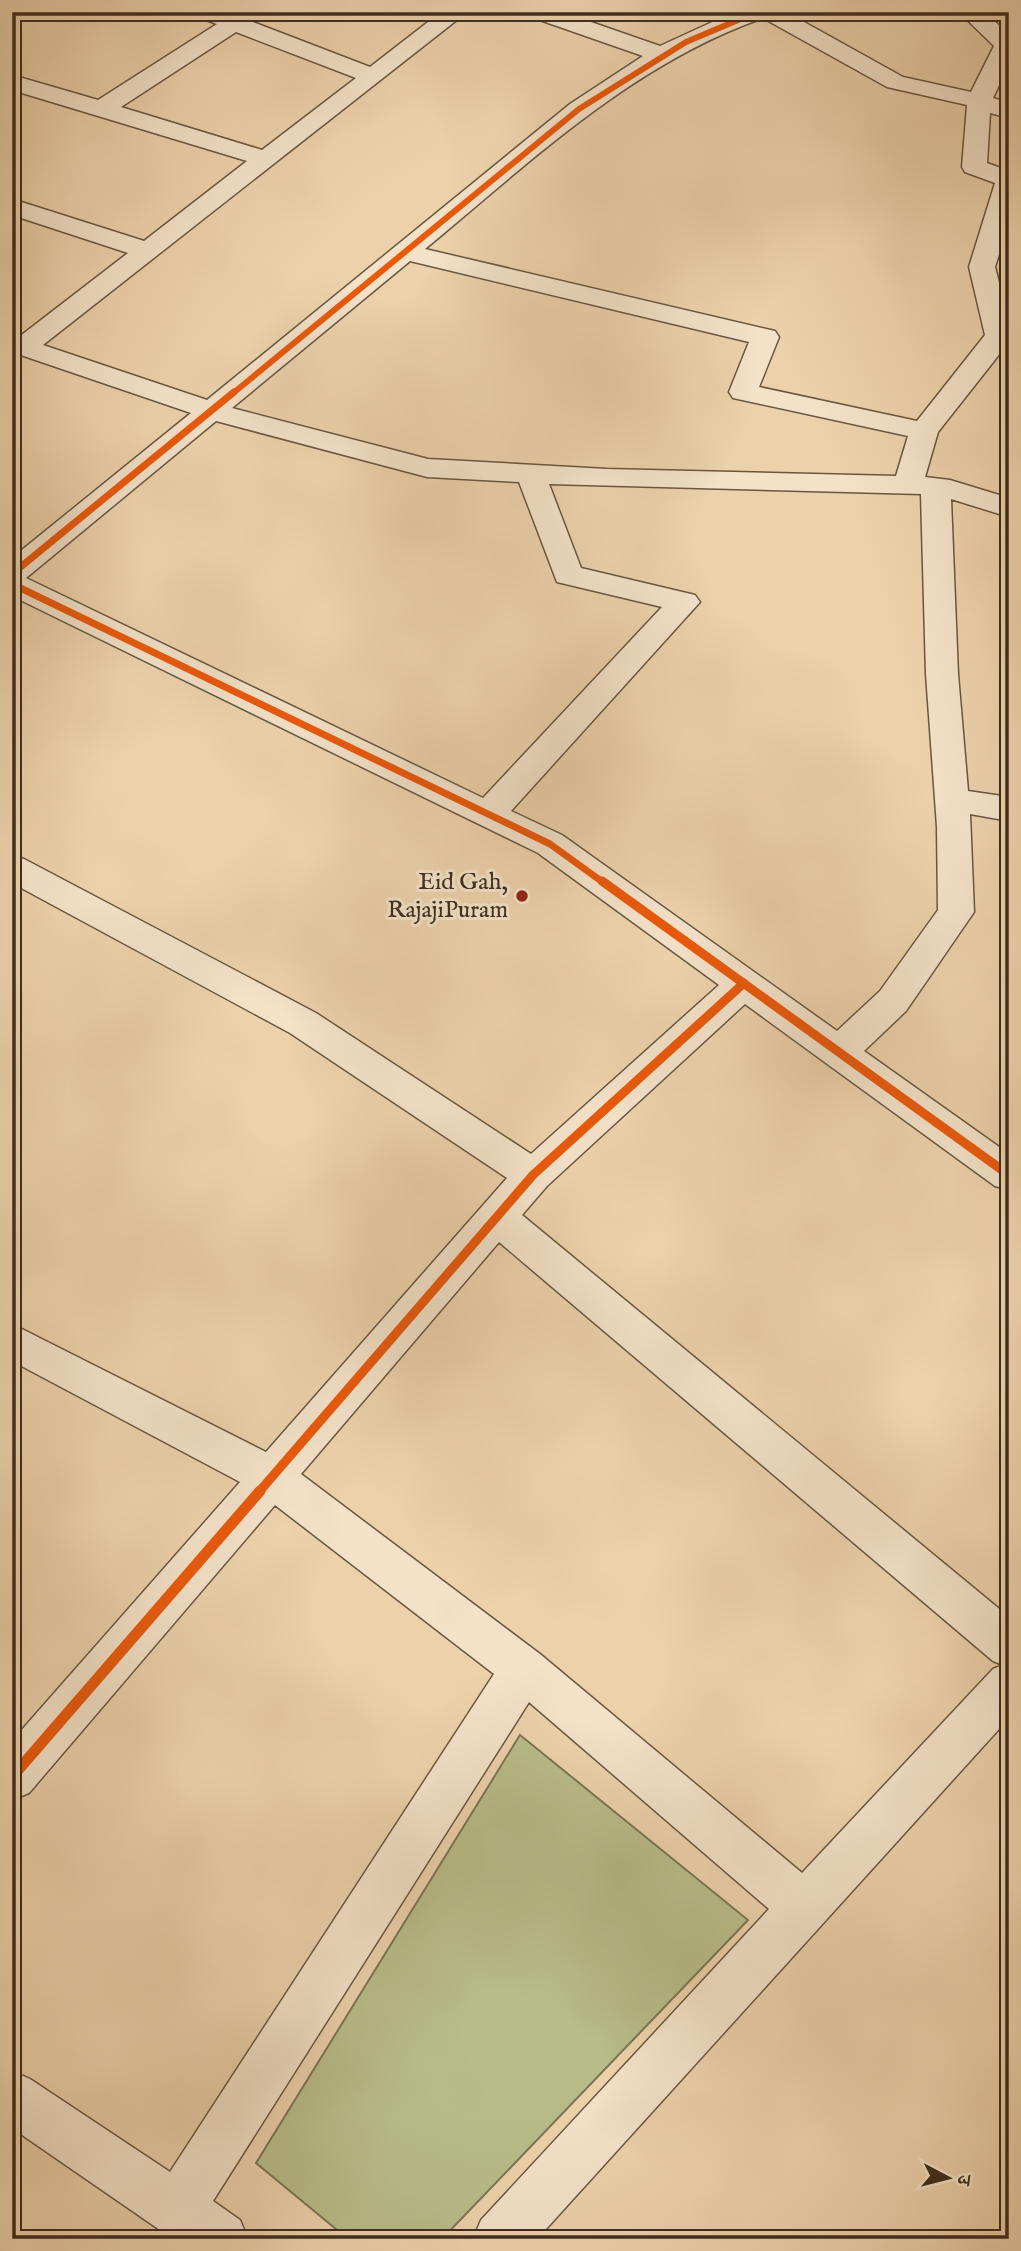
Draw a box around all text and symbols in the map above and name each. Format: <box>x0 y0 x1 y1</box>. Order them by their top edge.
place label: Eid Gah, RajajiPuram <box>387 867 508 926</box>
marker: Eid Gah, RajajiPuram <box>514 888 530 904</box>
north arrow <box>912 2142 982 2212</box>
text: उ <box>950 2172 976 2187</box>

